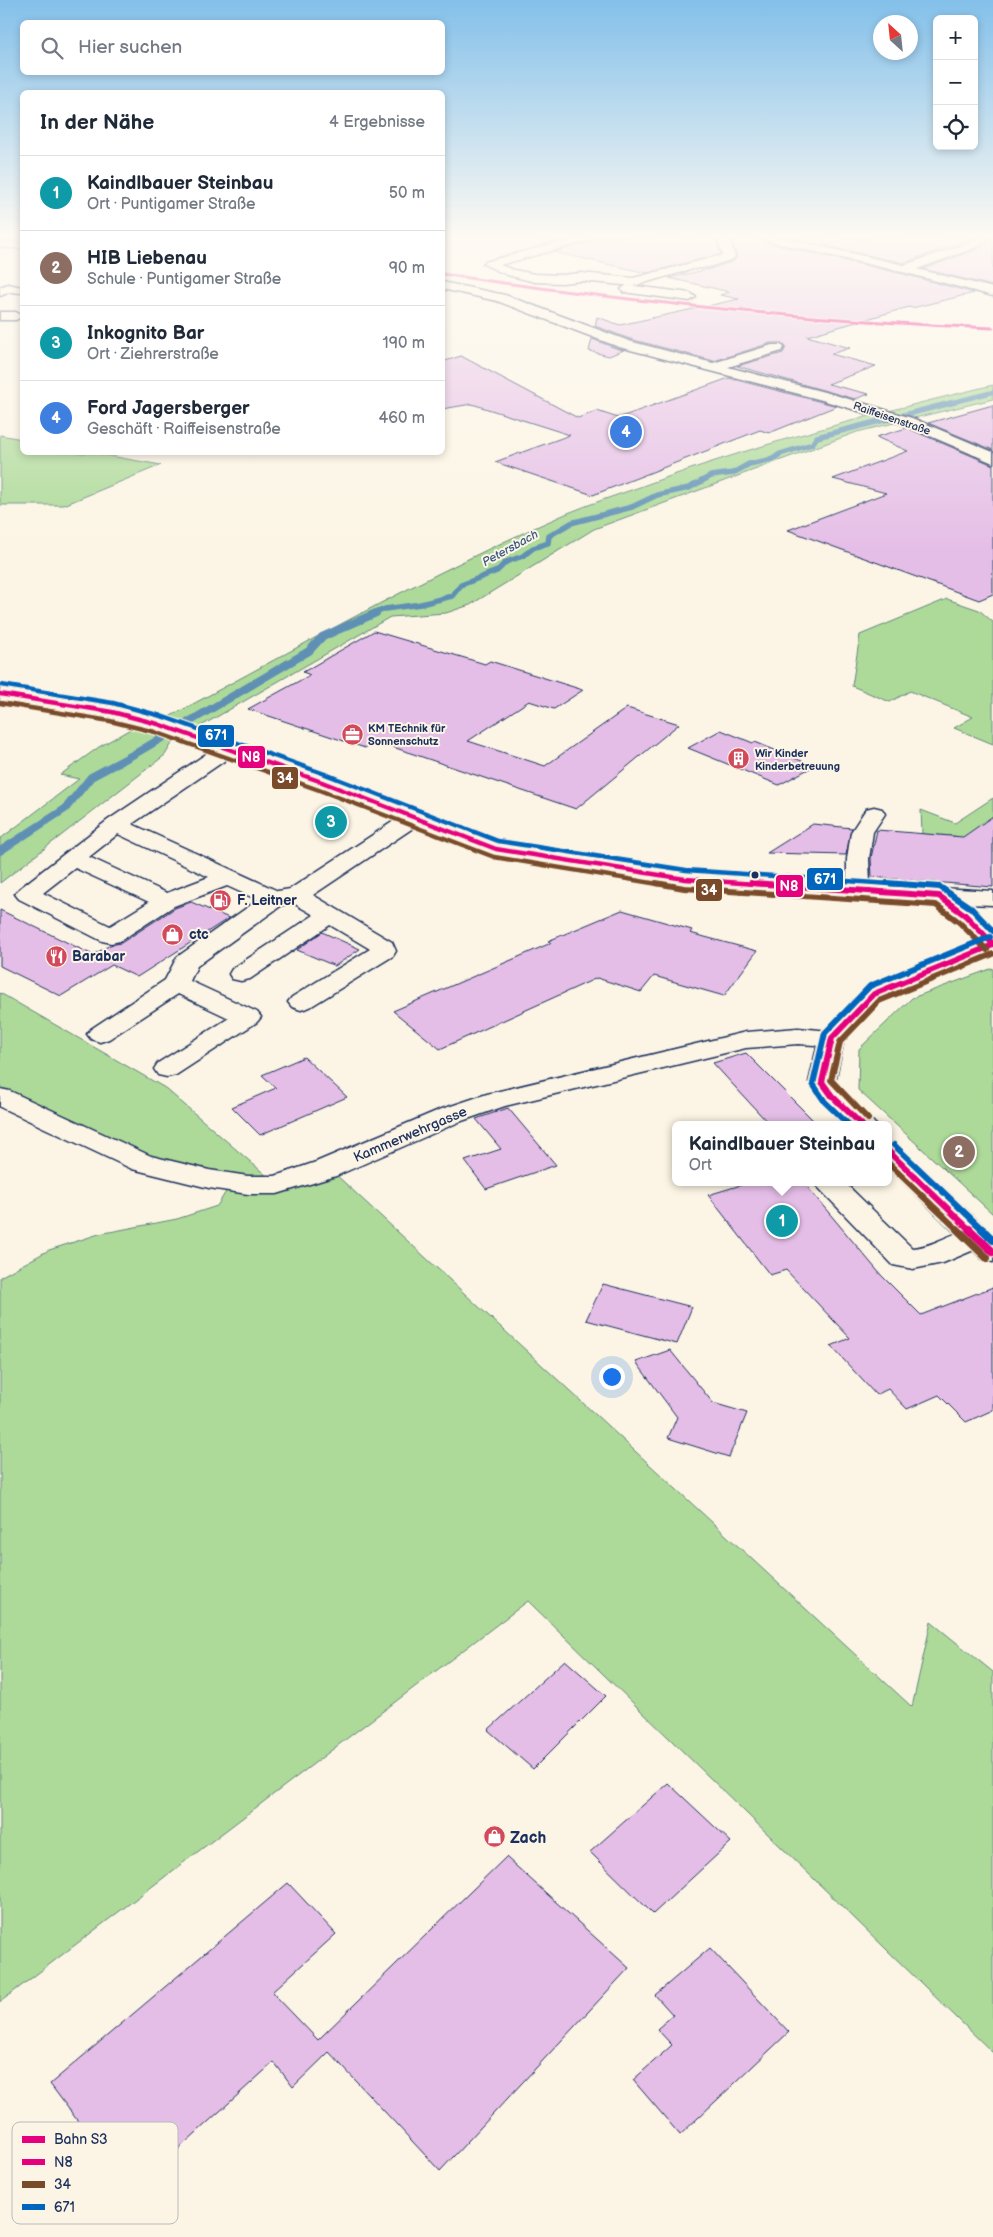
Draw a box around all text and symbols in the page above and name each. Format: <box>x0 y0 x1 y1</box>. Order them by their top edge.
north arrow <box>873 15 918 60</box>
map controls <box>933 15 978 150</box>
button: + <box>933 15 978 60</box>
search box <box>20 20 445 75</box>
icon: search <box>38 34 66 62</box>
text: Hier suchen <box>78 36 182 59</box>
button: − <box>933 60 978 105</box>
button: locate <box>933 105 978 150</box>
text: In der Nähe <box>40 110 154 135</box>
text: 4 Ergebnisse <box>329 113 425 132</box>
text: Kaindlbauer Steinbau <box>87 172 273 195</box>
text: 1 <box>53 184 59 203</box>
text: 50 m <box>389 184 425 203</box>
text: Ort · Puntigamer Straße <box>87 195 255 214</box>
text: HIB Liebenau <box>87 247 207 270</box>
text: 2 <box>51 259 61 278</box>
text: 90 m <box>389 259 425 278</box>
text: Schule · Puntigamer Straße <box>87 270 281 289</box>
text: Inkognito Bar <box>87 322 204 345</box>
text: 3 <box>51 334 61 353</box>
text: 190 m <box>383 334 425 353</box>
text: Ort · Ziehrerstraße <box>87 345 219 364</box>
text: Ford Jagersberger <box>87 397 250 420</box>
street label: Raiffeisenstraße <box>851 399 933 438</box>
text: 4 <box>51 409 61 428</box>
text: 460 m <box>379 409 425 428</box>
pin: 4 <box>610 413 642 451</box>
text: Geschäft · Raiffeisenstraße <box>87 420 281 439</box>
water label: Petersbach <box>480 527 541 570</box>
office icon: KM TEchnik für Sonnenschutz <box>340 722 364 746</box>
place label: KM TEchnik für Sonnenschutz <box>368 722 446 748</box>
line badge: 671 <box>197 724 235 748</box>
text: 671 <box>205 727 227 744</box>
line badge: N8 <box>237 745 266 769</box>
building icon: Wir Kinder Kinderbetreuung <box>727 747 751 771</box>
place label: Wir Kinder Kinderbetreuung <box>755 747 840 773</box>
text: N8 <box>242 749 260 766</box>
line badge: 34 <box>271 766 299 790</box>
text: 34 <box>277 770 294 787</box>
pin: 3 <box>315 803 347 841</box>
line badge: 671 <box>806 867 844 891</box>
unlabelled marker <box>750 870 760 880</box>
text: 671 <box>814 871 836 888</box>
line badge: N8 <box>775 874 804 898</box>
line badge: 34 <box>695 878 723 902</box>
text: N8 <box>780 878 798 895</box>
text: 34 <box>701 882 718 899</box>
fuel station icon: F. Leitner <box>209 888 233 912</box>
place label: F. Leitner <box>237 892 297 909</box>
shop icon: ctc <box>161 922 185 946</box>
place label: ctc <box>189 926 209 943</box>
restaurant icon: Barabar <box>44 944 68 968</box>
place label: Barabar <box>72 948 125 965</box>
street label: Kammerwehrgasse <box>351 1103 469 1166</box>
popup <box>672 1121 892 1186</box>
text: Kaindlbauer Steinbau <box>689 1133 875 1156</box>
pin: 2 <box>943 1133 975 1171</box>
text: Ort <box>689 1156 712 1175</box>
pin: 1 <box>766 1202 798 1240</box>
your location <box>599 1364 625 1390</box>
shop icon: Zach <box>482 1825 506 1849</box>
place label: Zach <box>510 1829 546 1848</box>
legend <box>12 2122 178 2224</box>
text: Bahn S3 <box>54 2131 108 2148</box>
text: N8 <box>54 2154 73 2171</box>
text: 34 <box>54 2176 72 2193</box>
text: 671 <box>54 2199 75 2216</box>

